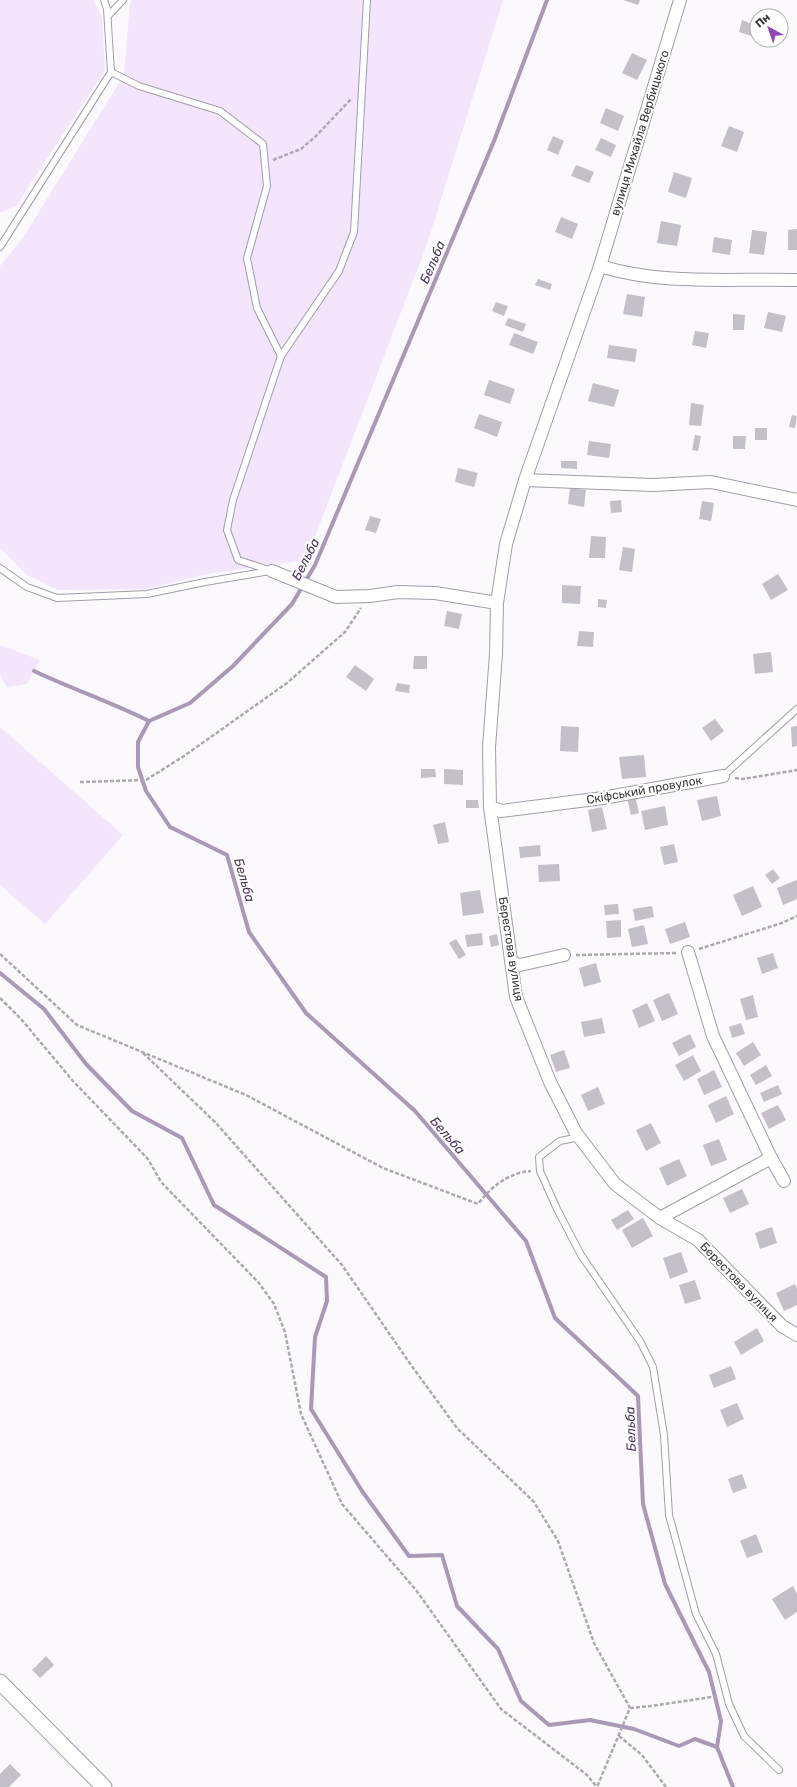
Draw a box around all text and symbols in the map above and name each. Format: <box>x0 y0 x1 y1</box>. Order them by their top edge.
north arrow <box>749 8 789 48</box>
text: Пн <box>753 11 773 31</box>
street label: вулиця Михайла Вербицького <box>608 48 672 217</box>
water label: Бельба <box>417 238 448 286</box>
water label: Бельба <box>289 536 322 583</box>
street label: Скіфський провулок <box>585 773 703 807</box>
water label: Бельба <box>231 857 258 904</box>
street label: Берестова вулиця <box>496 896 526 1002</box>
water label: Бельба <box>427 1114 468 1157</box>
street label: Берестова вулиця <box>697 1239 781 1325</box>
water label: Бельба <box>622 1406 639 1452</box>

